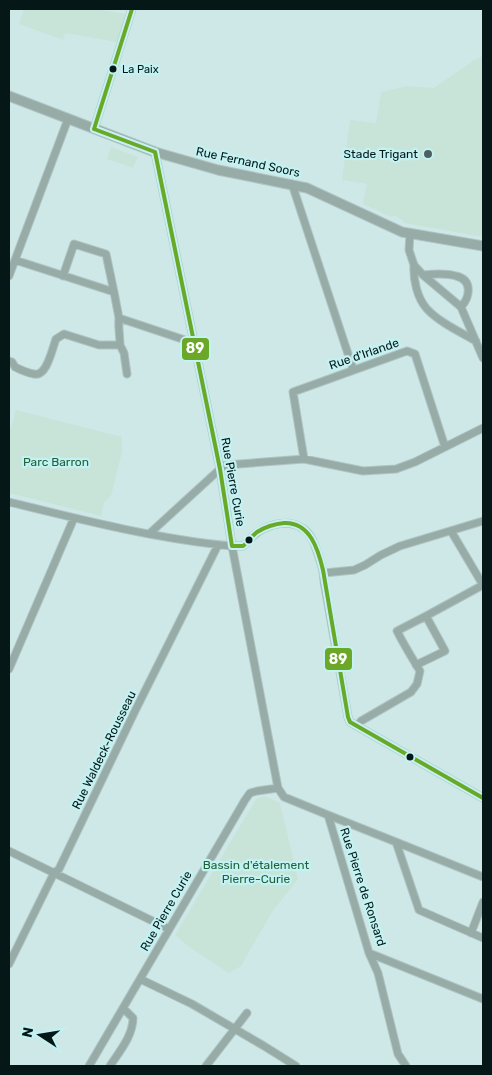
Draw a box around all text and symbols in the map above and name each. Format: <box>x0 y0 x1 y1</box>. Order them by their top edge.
place label: La Paix <box>122 63 159 76</box>
marker: La Paix <box>108 64 118 74</box>
street label: Rue Fernand Soors <box>195 144 301 180</box>
place label: Stade Trigant <box>344 147 418 161</box>
marker: Stade Trigant <box>422 148 434 160</box>
street label: Rue d'Irlande <box>327 335 401 373</box>
line badge: 89 <box>181 337 210 361</box>
text: 89 <box>186 340 204 357</box>
street label: Rue Pierre Curie <box>218 436 248 528</box>
park label: Parc Barron <box>23 455 89 469</box>
unlabelled marker <box>244 535 254 545</box>
line badge: 89 <box>324 647 353 671</box>
text: 89 <box>329 651 347 668</box>
street label: Rue Waldeck-Rousseau <box>69 688 139 812</box>
unlabelled marker <box>405 752 415 762</box>
street label: Rue Pierre de Ronsard <box>337 826 389 948</box>
park label: Bassin d'étalement Pierre-Curie <box>203 858 309 886</box>
street label: Rue Pierre Curie <box>137 868 195 954</box>
north arrow <box>15 1010 65 1060</box>
text: N <box>18 1026 37 1039</box>

